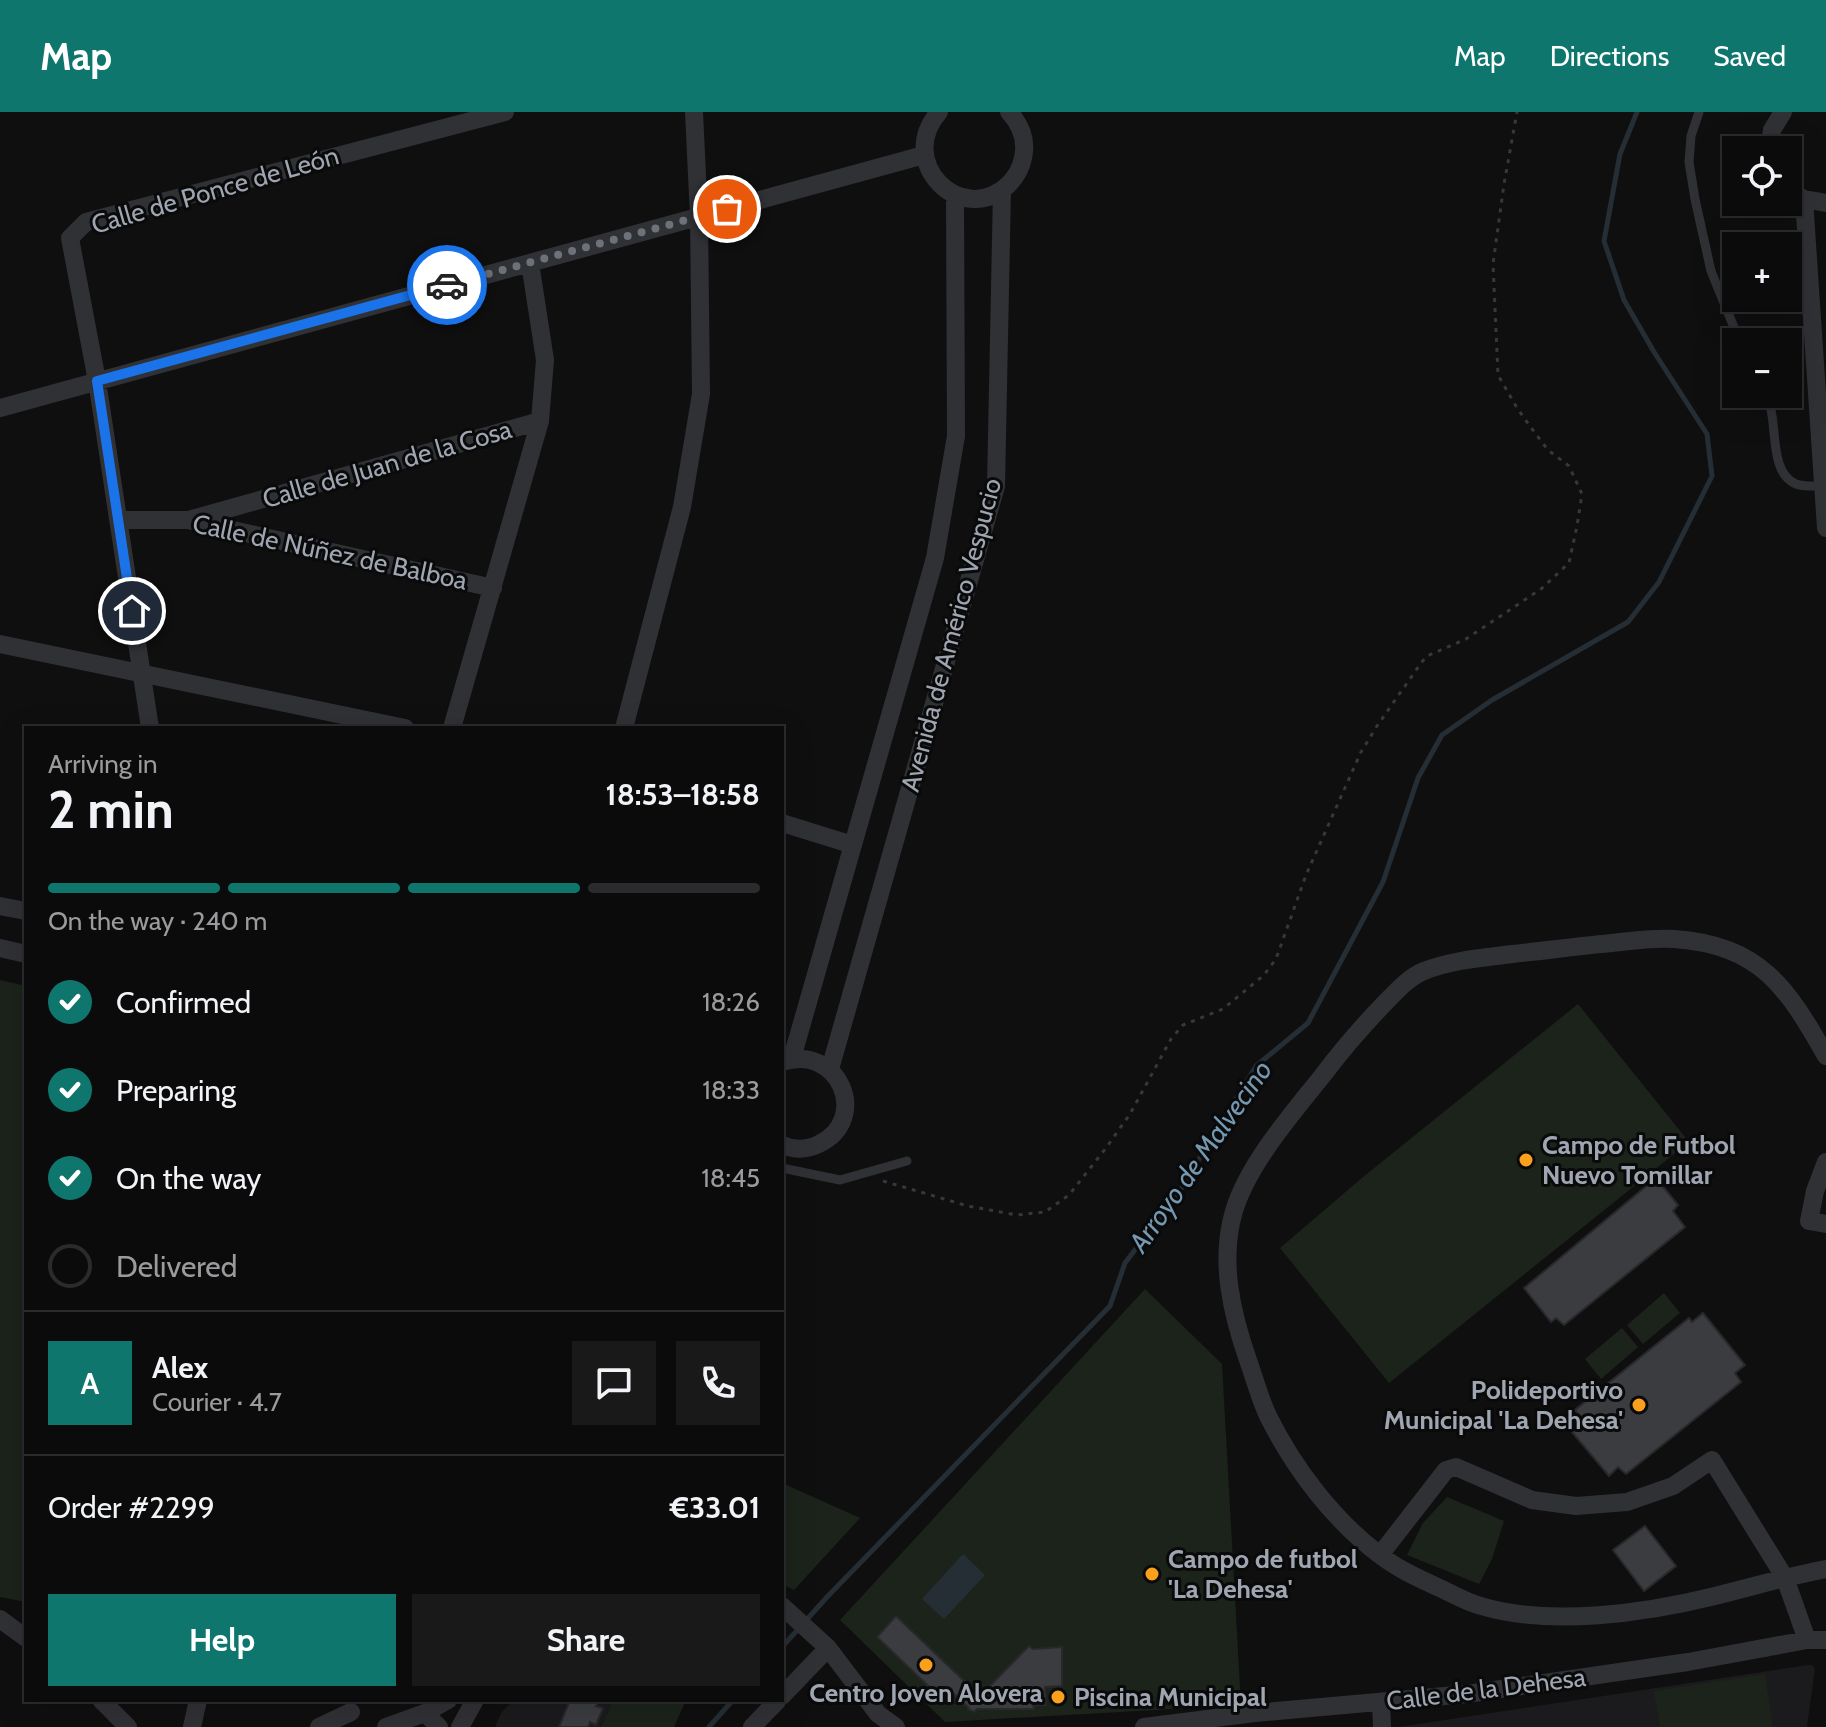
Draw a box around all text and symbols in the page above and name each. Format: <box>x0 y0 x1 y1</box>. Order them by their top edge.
text: Map <box>40 33 112 80</box>
text: Map <box>1454 39 1506 73</box>
text: Directions <box>1550 39 1669 73</box>
text: Saved <box>1713 39 1786 73</box>
map controls <box>1722 136 1802 408</box>
button: locate <box>1722 136 1802 216</box>
street label: Calle de Ponce de León <box>88 139 342 241</box>
pin <box>693 175 761 243</box>
icon: bag <box>705 187 749 231</box>
button: + <box>1722 232 1802 312</box>
courier <box>407 245 487 325</box>
icon: car <box>425 263 469 307</box>
button: − <box>1722 328 1802 408</box>
street label: Calle de Juan de la Cosa <box>259 413 516 515</box>
street label: Avenida de Américo Vespucio <box>894 475 1008 795</box>
street label: Calle de Núñez de Balboa <box>190 507 471 597</box>
pin <box>98 577 166 645</box>
icon: home <box>110 589 154 633</box>
text: Arriving in <box>48 748 158 780</box>
text: 18:53–18:58 <box>606 776 760 813</box>
text: 2 min <box>48 778 174 841</box>
text: On the way · 240 m <box>48 905 267 937</box>
icon: check <box>48 980 92 1024</box>
text: Confirmed <box>116 984 251 1021</box>
text: 18:26 <box>702 986 760 1018</box>
water label: Arroyo de Malvecino <box>1120 1053 1279 1260</box>
icon: check <box>48 1068 92 1112</box>
text: Preparing <box>116 1072 236 1109</box>
text: 18:33 <box>702 1074 760 1106</box>
place label: Campo de Futbol Nuevo Tomillar <box>1542 1129 1736 1191</box>
marker: Campo de Futbol Nuevo Tomillar <box>1517 1151 1535 1169</box>
icon: check <box>48 1156 92 1200</box>
text: On the way <box>116 1160 261 1197</box>
text: 18:45 <box>701 1162 760 1194</box>
text: Delivered <box>116 1248 237 1285</box>
button: chat <box>572 1341 656 1425</box>
button: phone <box>676 1341 760 1425</box>
text: Alex <box>152 1349 208 1386</box>
text: A <box>81 1365 99 1402</box>
place label: Polideportivo Municipal 'La Dehesa' <box>1384 1374 1623 1436</box>
text: Courier · 4.7 <box>152 1386 282 1418</box>
marker: Polideportivo Municipal 'La Dehesa' <box>1630 1396 1648 1414</box>
text: Order #2299 <box>48 1489 215 1526</box>
text: €33.01 <box>670 1489 760 1526</box>
place label: Campo de futbol 'La Dehesa' <box>1168 1543 1358 1605</box>
marker: Campo de futbol 'La Dehesa' <box>1143 1565 1161 1583</box>
button: Help <box>48 1594 396 1686</box>
button: Share <box>412 1594 760 1686</box>
marker: Centro Joven Alovera <box>917 1656 935 1674</box>
street label: Calle de la Dehesa <box>1385 1661 1588 1717</box>
place label: Centro Joven Alovera <box>809 1677 1043 1709</box>
place label: Piscina Municipal <box>1074 1681 1267 1713</box>
marker: Piscina Municipal <box>1049 1688 1067 1706</box>

